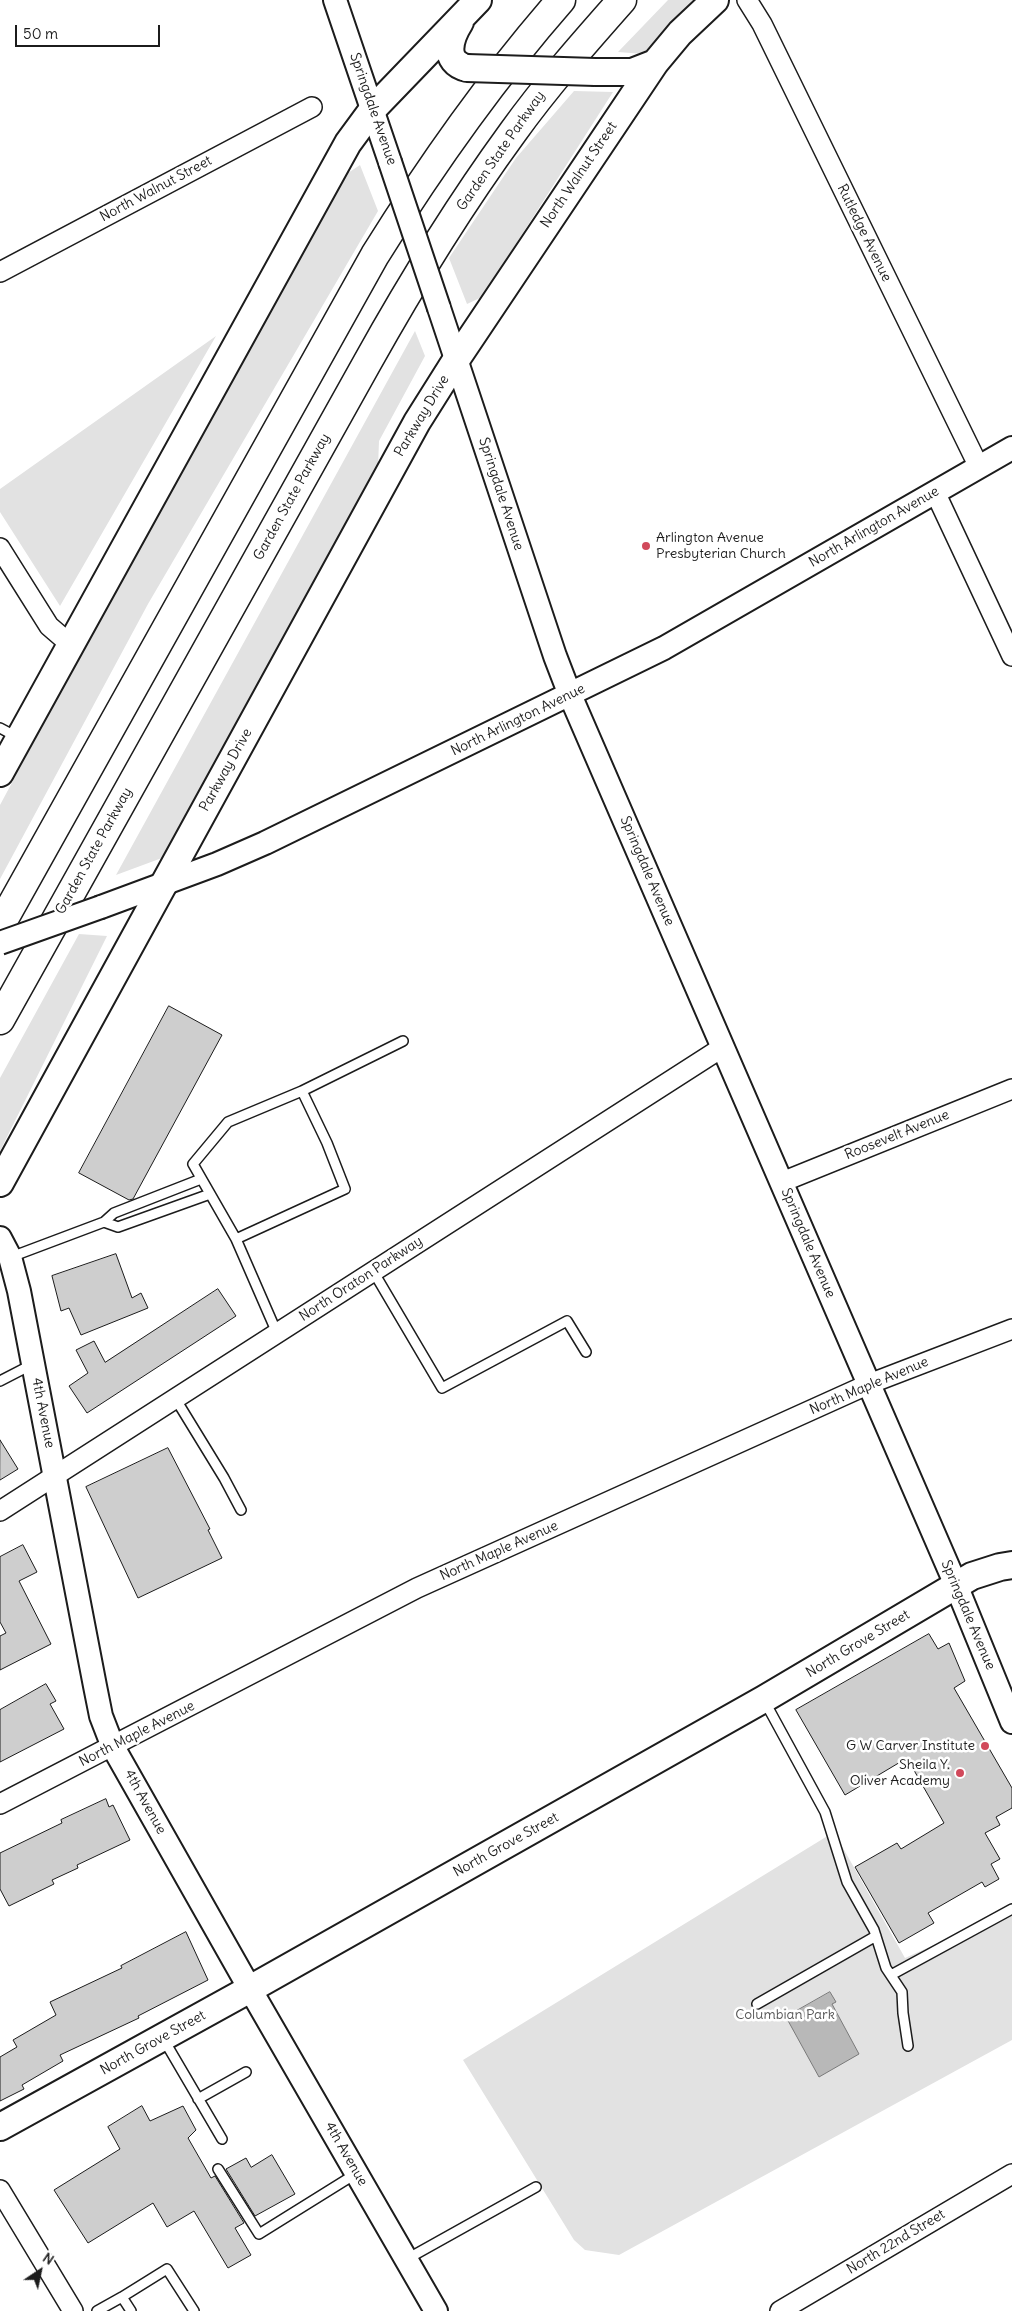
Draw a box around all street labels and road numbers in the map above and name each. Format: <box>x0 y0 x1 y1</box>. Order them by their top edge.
street label: Springdale Avenue <box>346 51 400 167</box>
street label: Garden State Parkway <box>453 88 549 214</box>
street label: North Walnut Street <box>537 119 621 231</box>
street label: North Walnut Street <box>97 152 215 226</box>
street label: Rutledge Avenue <box>833 182 895 284</box>
street label: Parkway Drive <box>391 372 453 460</box>
street label: Garden State Parkway <box>250 431 334 563</box>
street label: Springdale Avenue <box>475 435 527 553</box>
street label: North Arlington Avenue <box>806 483 942 571</box>
street label: North Arlington Avenue <box>448 680 588 760</box>
street label: Parkway Drive <box>196 726 256 814</box>
street label: Garden State Parkway <box>52 785 136 917</box>
street label: Springdale Avenue <box>616 814 678 928</box>
street label: Roosevelt Avenue <box>842 1106 952 1164</box>
street label: Springdale Avenue <box>777 1186 839 1300</box>
street label: North Oraton Parkway <box>296 1233 426 1325</box>
street label: North Maple Avenue <box>807 1353 931 1419</box>
street label: 4th Avenue <box>28 1376 58 1450</box>
street label: North Maple Avenue <box>437 1517 561 1585</box>
street label: Springdale Avenue <box>937 1558 999 1672</box>
street label: North Grove Street <box>803 1606 913 1682</box>
street label: North Maple Avenue <box>76 1698 198 1770</box>
street label: 4th Avenue <box>120 1767 170 1837</box>
street label: North Grove Street <box>450 1809 562 1881</box>
street label: North Grove Street <box>97 2007 209 2079</box>
street label: 4th Avenue <box>321 2119 371 2189</box>
street label: North 22nd Street <box>844 2206 948 2278</box>

